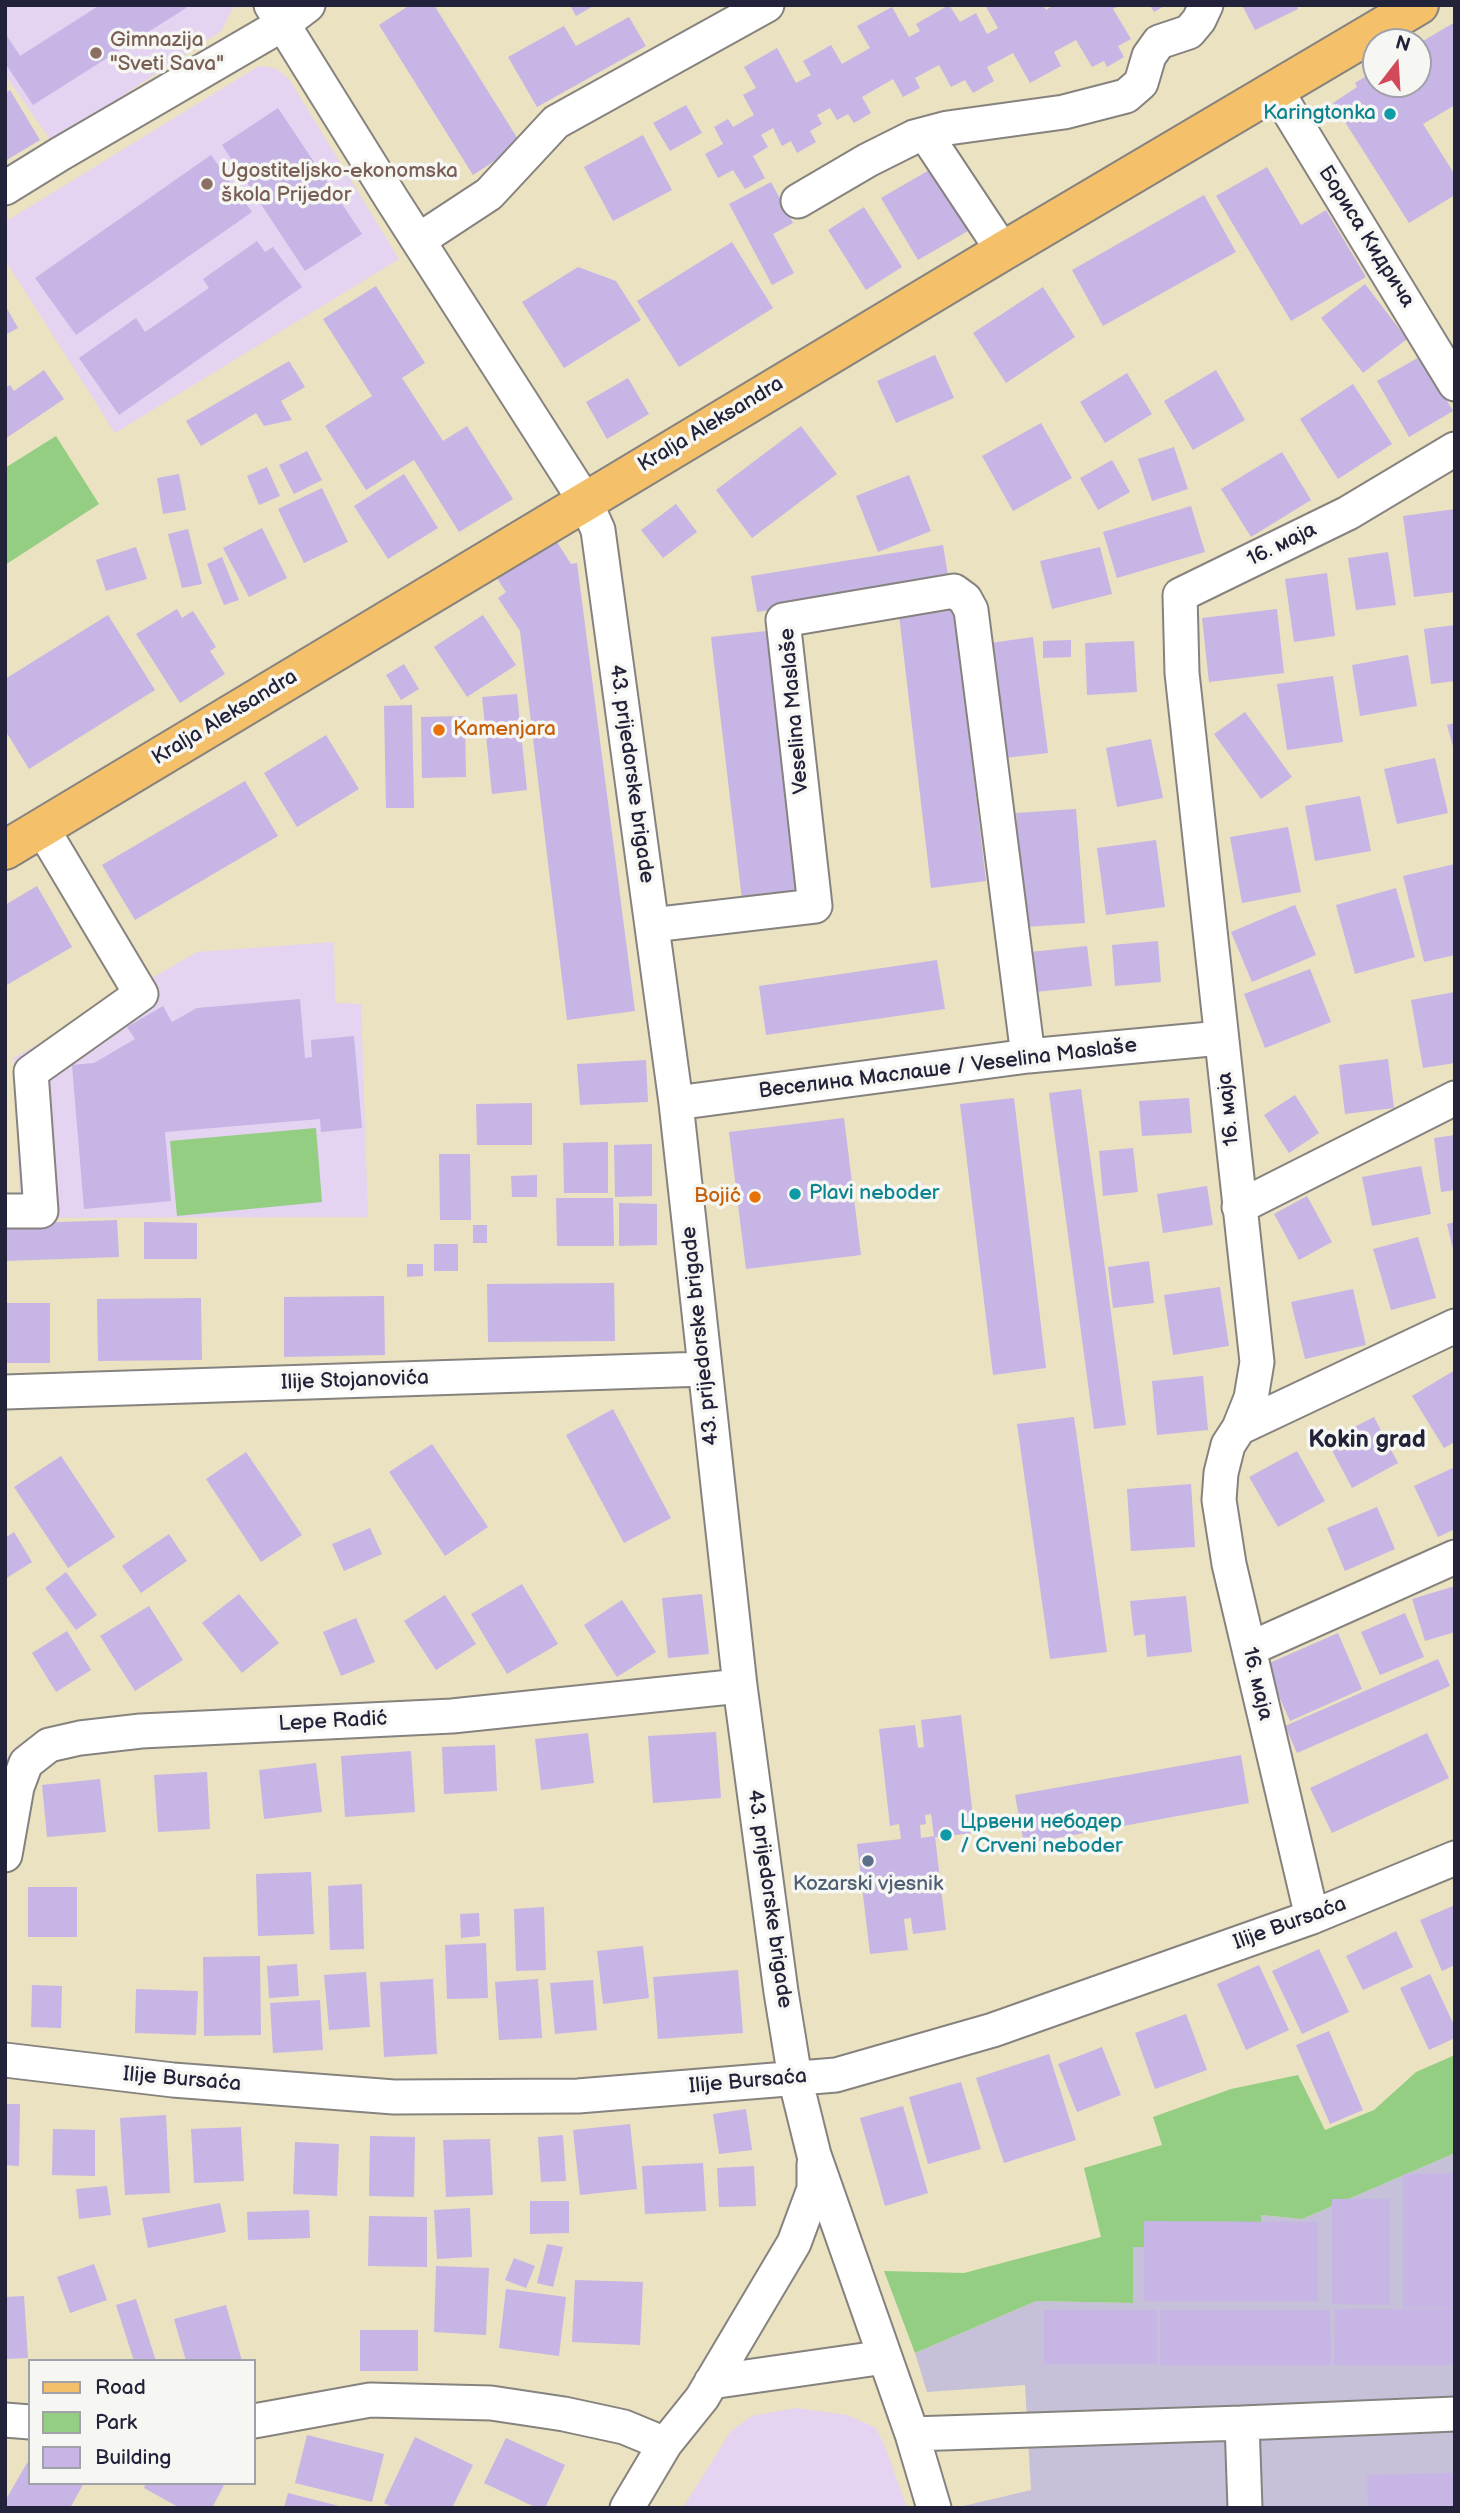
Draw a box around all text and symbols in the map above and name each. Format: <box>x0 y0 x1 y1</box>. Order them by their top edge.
place label: Gimnazija "Sveti Sava" <box>110 28 224 78</box>
north arrow <box>1362 28 1432 98</box>
text: N <box>1393 31 1413 57</box>
marker: Gimnazija "Sveti Sava" <box>88 45 104 61</box>
place label: Karingtonka <box>1263 101 1376 127</box>
marker: Karingtonka <box>1382 106 1398 122</box>
place label: Ugostiteljsko-ekonomska škola Prijedor <box>221 159 458 209</box>
street label: Бориса Kидрича <box>1312 161 1420 313</box>
marker: Ugostiteljsko-ekonomska škola Prijedor <box>199 176 215 192</box>
street label: Kralja Aleksandra <box>634 372 788 478</box>
street label: 16. маја <box>1243 517 1321 573</box>
street label: Veselina Maslaše <box>775 627 815 795</box>
street label: 43. prijedorske brigade <box>603 663 659 885</box>
street label: Kralja Aleksandra <box>148 665 302 771</box>
place label: Kamenjara <box>453 717 556 743</box>
marker: Kamenjara <box>431 722 447 738</box>
street label: Веселина Маслаше / Veselina Maslaše <box>758 1033 1138 1105</box>
street label: 16. маја <box>1213 1071 1245 1147</box>
place label: Plavi neboder <box>809 1181 939 1207</box>
place label: Bojić <box>694 1184 741 1210</box>
marker: Plavi neboder <box>787 1186 803 1202</box>
marker: Bojić <box>747 1189 763 1205</box>
street label: 43. prijedorske brigade <box>677 1225 725 1447</box>
street label: Ilije Stojanovića <box>281 1366 429 1396</box>
district label: Kokin grad <box>1308 1427 1426 1455</box>
street label: 16. маја <box>1236 1645 1278 1723</box>
street label: Lepe Radić <box>278 1707 388 1737</box>
street label: 43. prijedorske brigade <box>741 1788 797 2010</box>
place label: Црвени небодер / Crveni neboder <box>960 1810 1123 1860</box>
marker: Црвени небодер / Crveni neboder <box>938 1827 954 1843</box>
marker: Kozarski vjesnik <box>860 1853 876 1869</box>
place label: Kozarski vjesnik <box>793 1872 943 1898</box>
street label: Ilije Bursaća <box>1230 1892 1350 1956</box>
street label: Ilije Bursaća <box>122 2062 242 2098</box>
street label: Ilije Bursaća <box>688 2064 808 2100</box>
legend <box>28 2359 256 2485</box>
text: Road <box>95 2375 146 2400</box>
text: Park <box>95 2410 137 2435</box>
text: Building <box>95 2445 171 2470</box>

